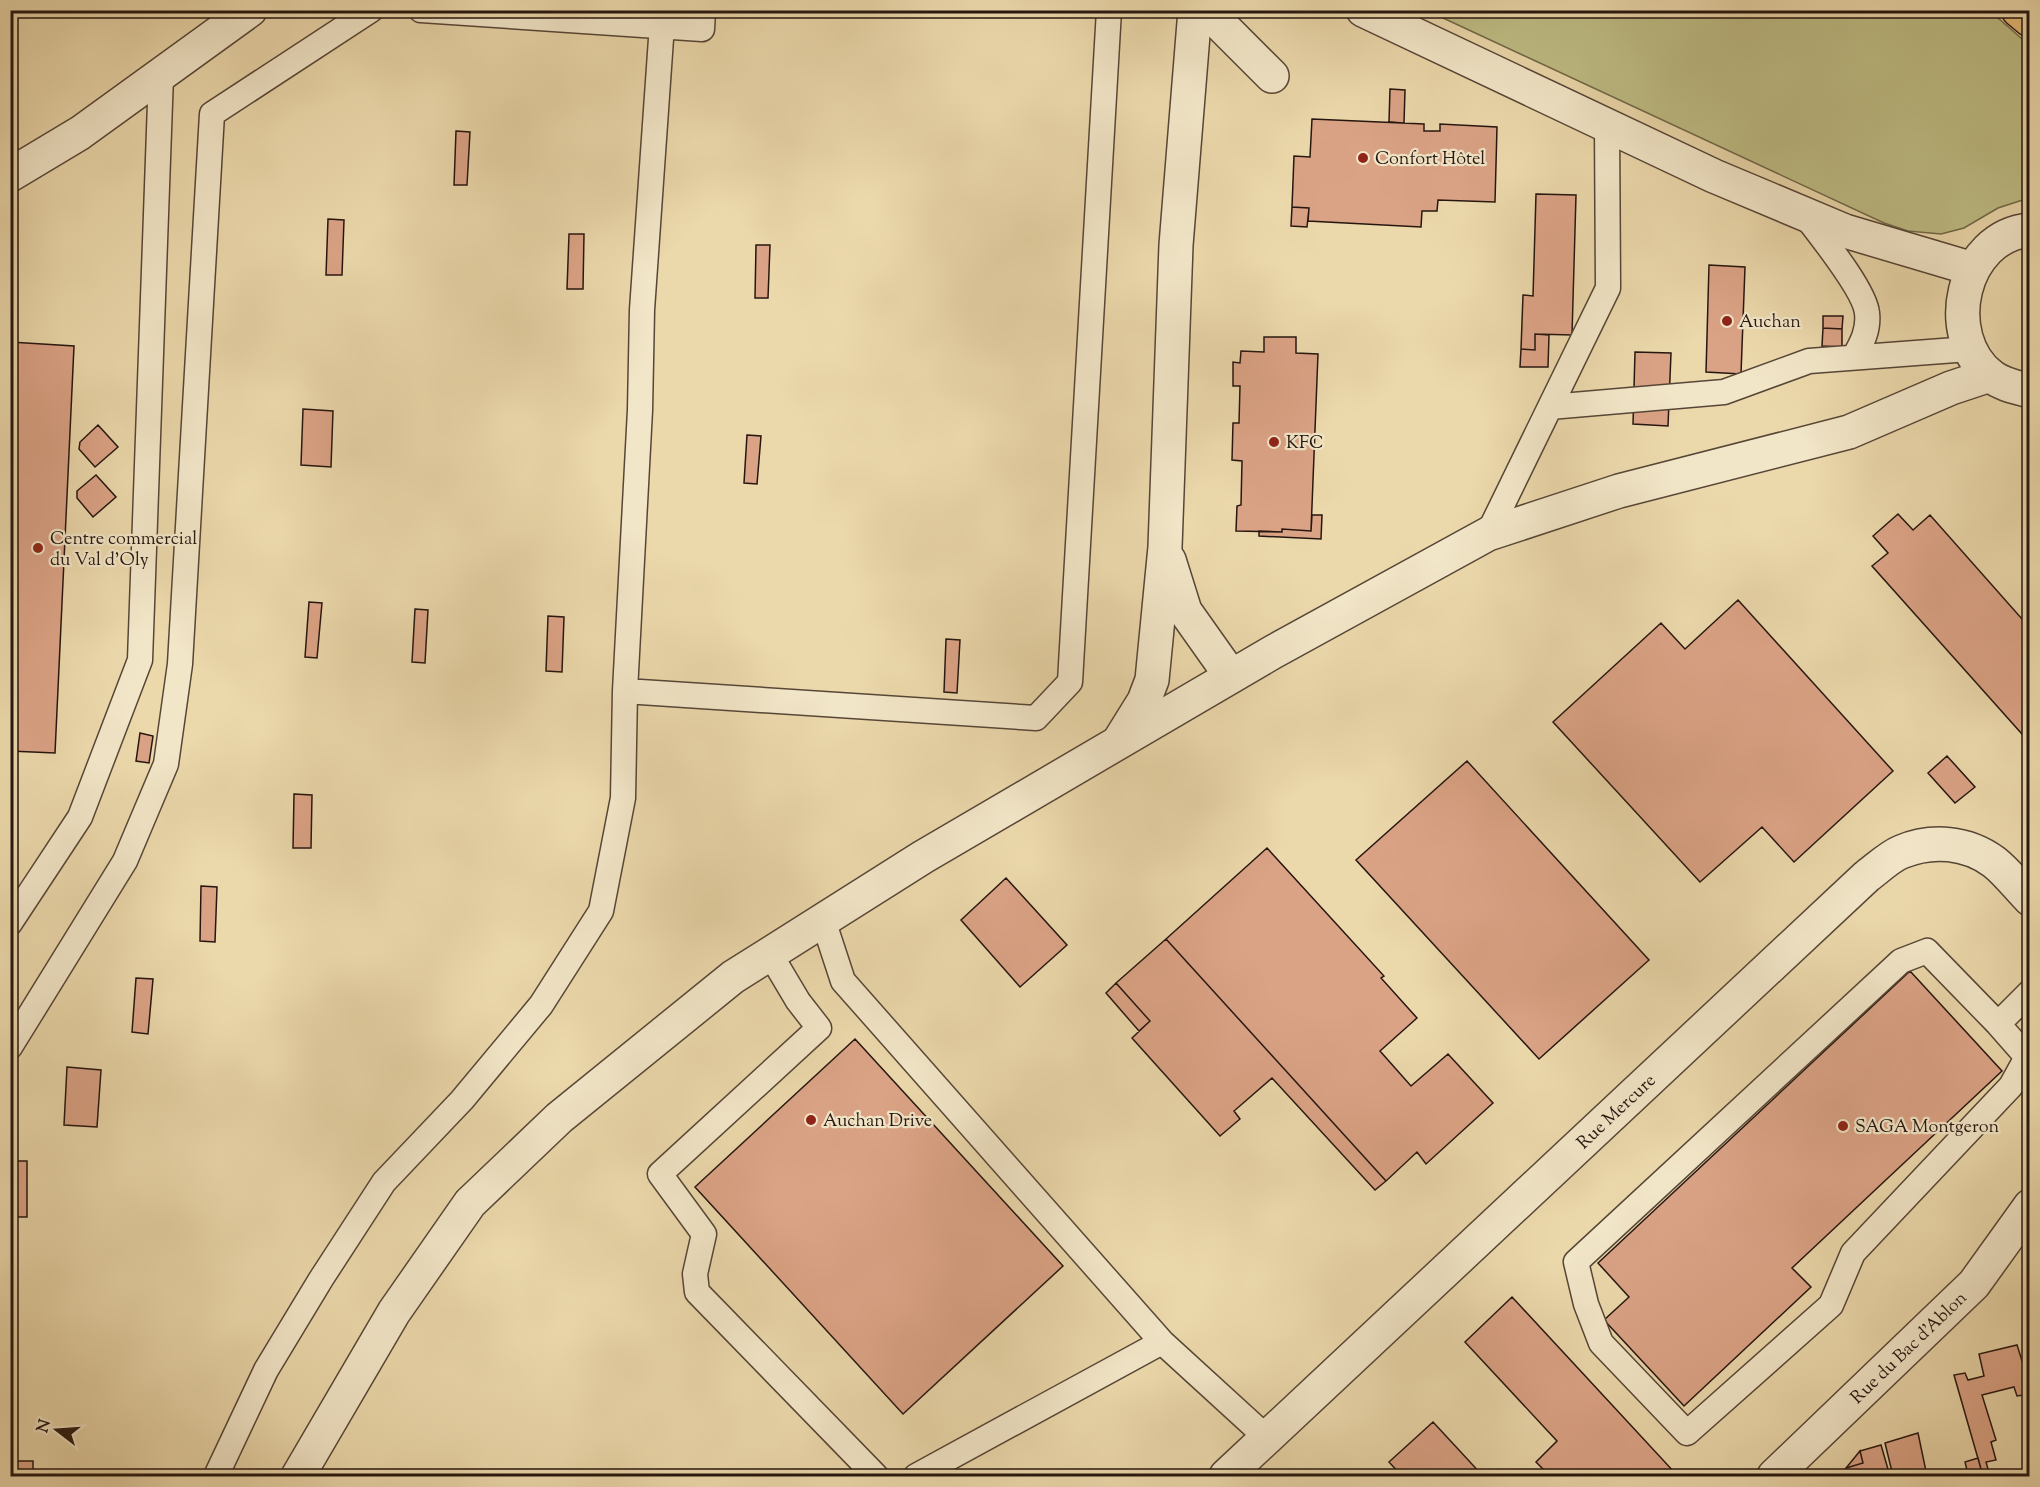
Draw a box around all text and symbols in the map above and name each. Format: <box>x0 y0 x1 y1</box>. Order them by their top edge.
place label: Confort Hôtel <box>1375 147 1485 173</box>
marker: Confort Hôtel <box>1356 151 1370 165</box>
place label: Auchan <box>1739 310 1801 336</box>
marker: Auchan <box>1720 314 1734 328</box>
place label: KFC <box>1286 431 1324 457</box>
marker: KFC <box>1267 435 1281 449</box>
place label: Centre commercial du Val d'Oly <box>50 527 197 574</box>
marker: Centre commercial du Val d'Oly <box>31 541 45 555</box>
street label: Rue Mercure <box>1572 1069 1663 1156</box>
place label: Auchan Drive <box>823 1109 932 1135</box>
marker: Auchan Drive <box>804 1113 818 1127</box>
place label: SAGA Montgeron <box>1855 1115 2000 1141</box>
marker: SAGA Montgeron <box>1836 1119 1850 1133</box>
street label: Rue du Bac d'Ablon <box>1845 1286 1974 1411</box>
north arrow <box>27 1400 87 1460</box>
text: N <box>32 1417 58 1436</box>

